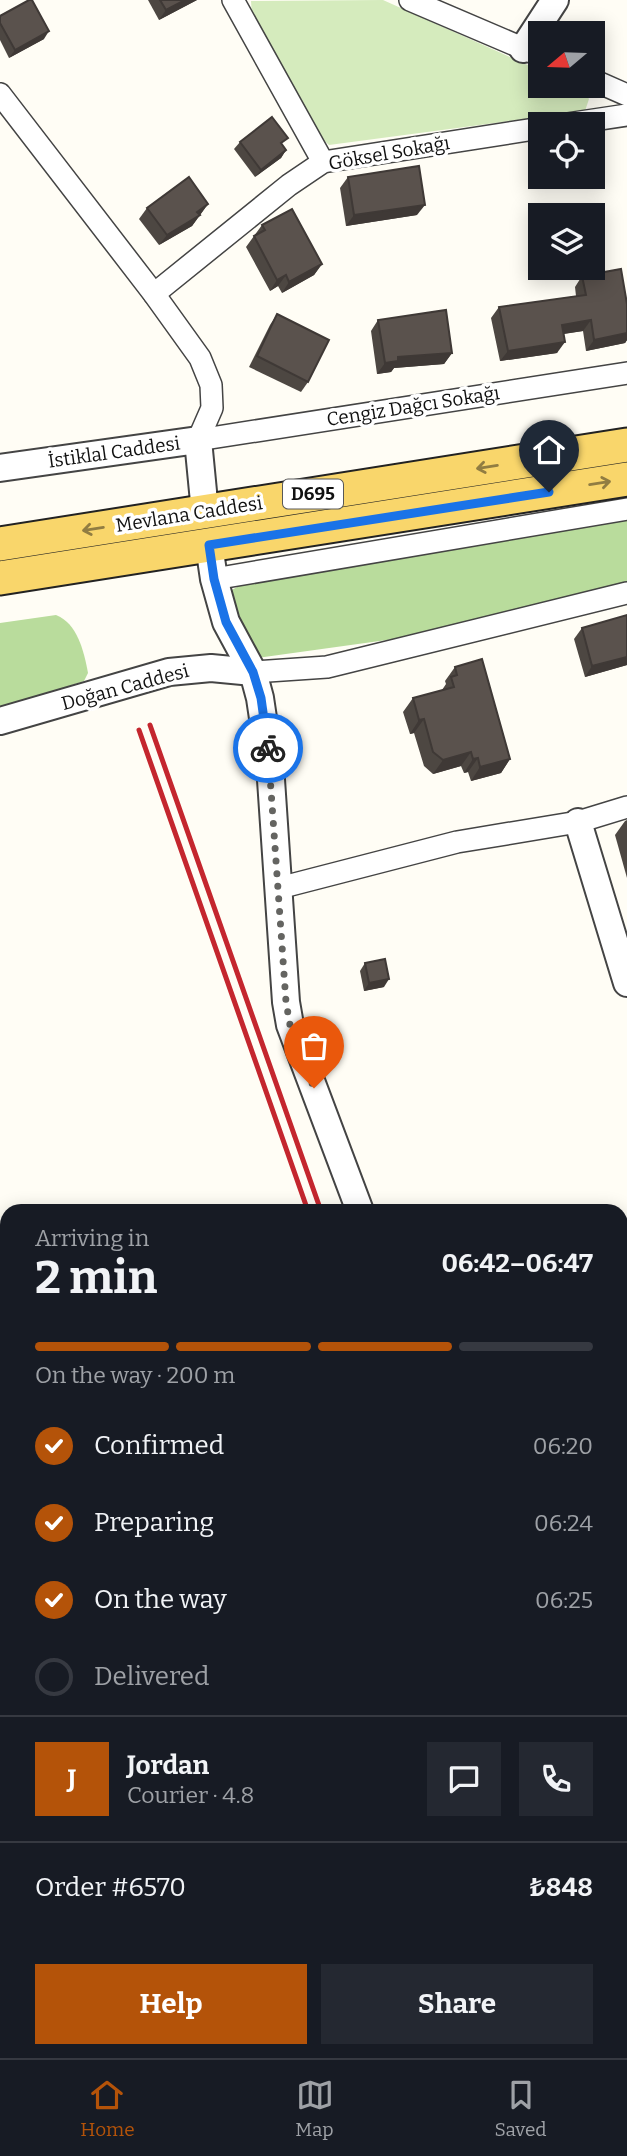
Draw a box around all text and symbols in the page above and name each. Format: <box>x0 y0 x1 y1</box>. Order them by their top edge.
north arrow <box>528 21 606 98</box>
map controls <box>528 21 605 280</box>
button: locate <box>528 112 605 189</box>
street label: Göksel Sokağı <box>327 131 452 175</box>
button: layers <box>528 203 605 280</box>
street label: Cengiz Dağcı Sokağı <box>325 381 501 431</box>
pin <box>519 420 579 492</box>
street label: İstiklal Caddesi <box>46 431 182 473</box>
icon: home <box>530 431 568 469</box>
one-way arrow <box>476 461 499 474</box>
one-way arrow <box>588 477 611 490</box>
road number: D695 <box>283 480 343 508</box>
street label: Mevlana Caddesi <box>114 491 264 537</box>
one-way arrow <box>82 523 105 536</box>
street label: Doğan Caddesi <box>59 659 192 715</box>
courier <box>233 713 303 783</box>
icon: bike <box>249 729 287 767</box>
pin <box>284 1016 344 1088</box>
icon: bag <box>295 1027 333 1065</box>
text: Arriving in <box>35 1224 149 1252</box>
text: 06:42–06:47 <box>441 1248 593 1279</box>
text: 2 min <box>35 1250 157 1305</box>
text: On the way · 200 m <box>35 1361 235 1389</box>
icon: check <box>35 1427 73 1465</box>
text: Confirmed <box>94 1430 224 1461</box>
text: 06:20 <box>533 1432 593 1460</box>
icon: check <box>35 1504 73 1542</box>
text: Preparing <box>94 1507 214 1538</box>
text: 06:24 <box>534 1509 593 1537</box>
icon: check <box>35 1581 73 1619</box>
text: On the way <box>94 1584 227 1615</box>
text: 06:25 <box>535 1586 593 1614</box>
text: Delivered <box>94 1661 209 1692</box>
button: chat <box>427 1742 501 1816</box>
button: phone <box>519 1742 593 1816</box>
text: Jordan <box>127 1750 209 1781</box>
text: J <box>68 1764 76 1795</box>
text: Courier · 4.8 <box>127 1781 254 1809</box>
text: Order #6570 <box>35 1872 186 1903</box>
text: ₺848 <box>528 1872 593 1903</box>
button: Help <box>35 1964 307 2044</box>
button: Share <box>321 1964 593 2044</box>
tab: Home <box>80 2076 135 2141</box>
tab: Map <box>295 2076 334 2141</box>
tab: Saved <box>494 2076 547 2141</box>

